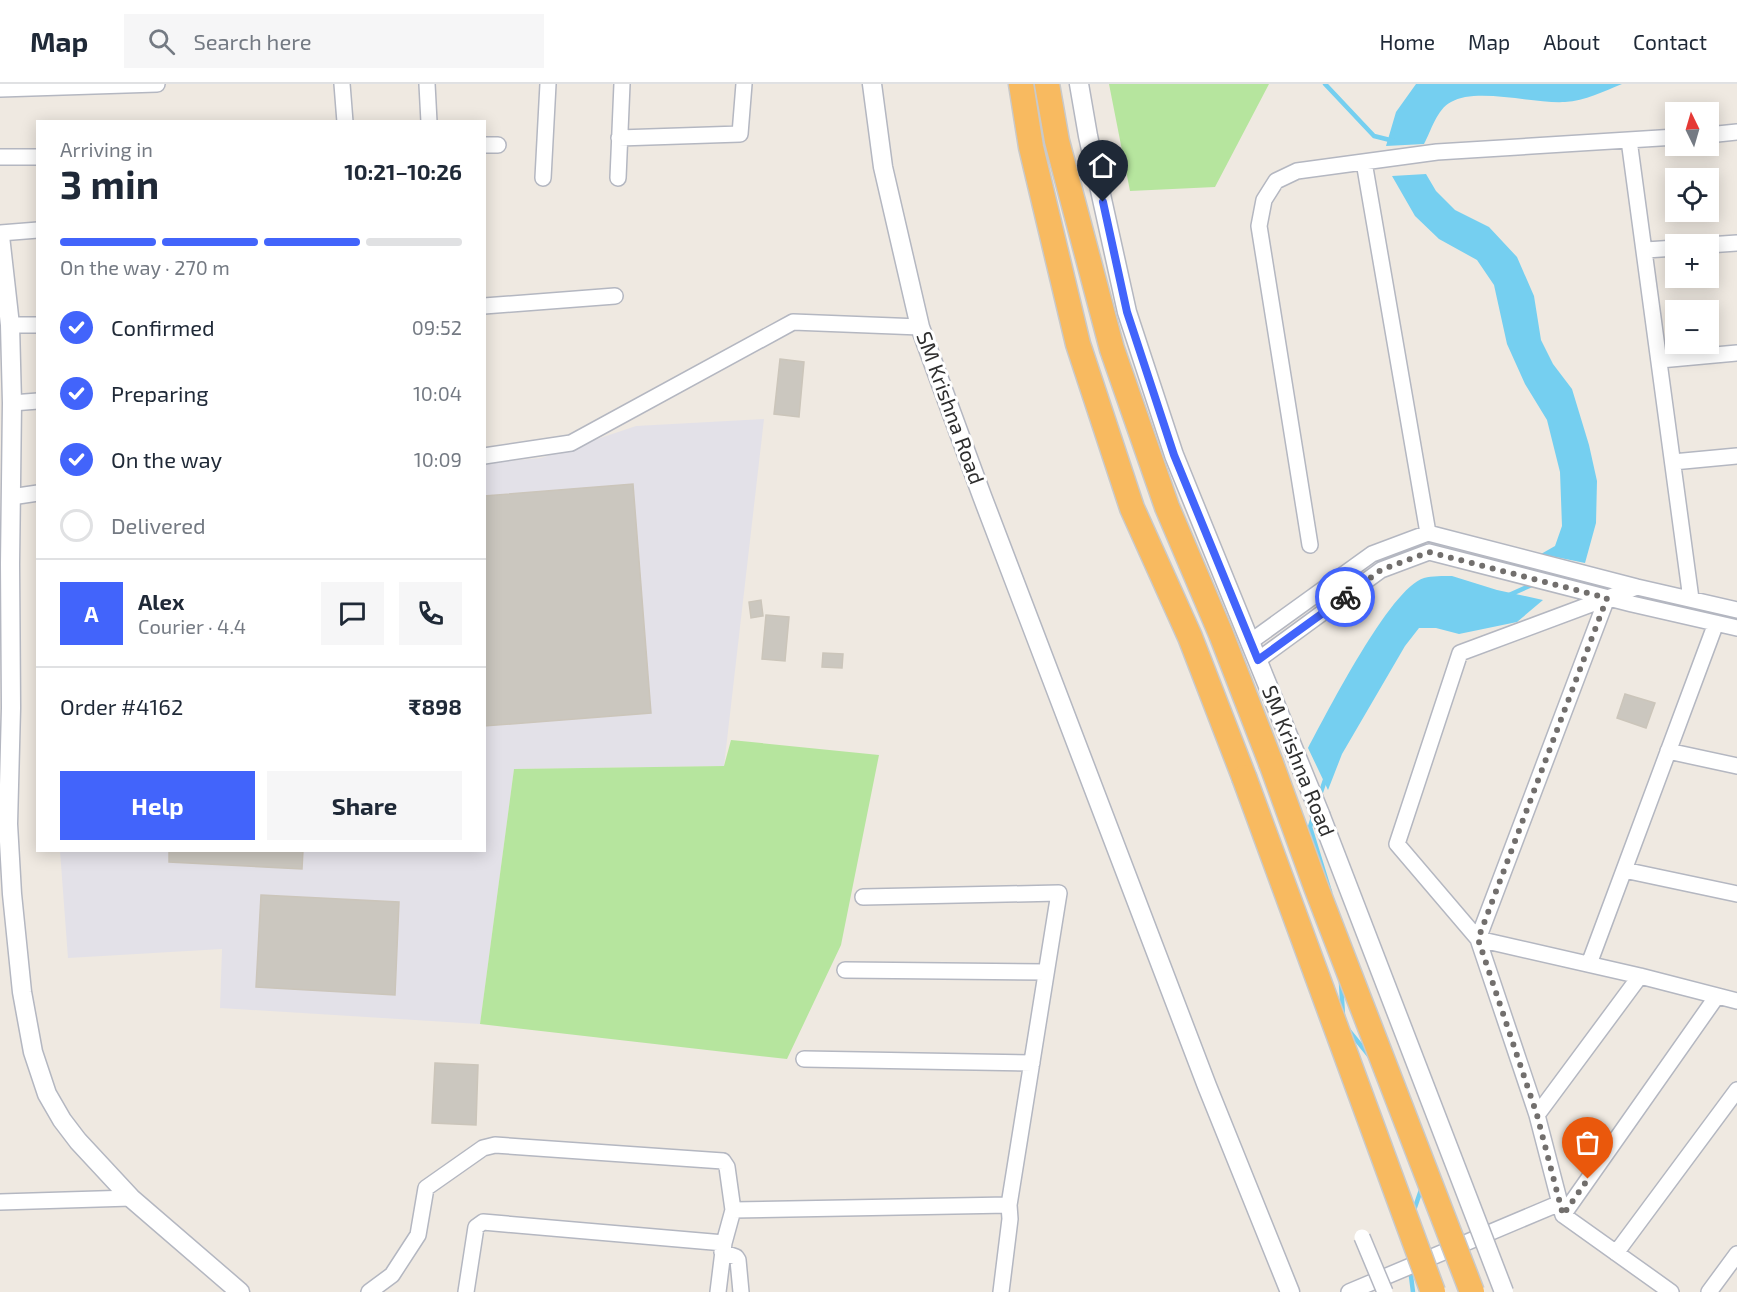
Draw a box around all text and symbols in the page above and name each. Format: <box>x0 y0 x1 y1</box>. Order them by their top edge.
search box <box>124 14 544 68</box>
text: Map <box>30 24 88 58</box>
icon: search <box>145 25 178 58</box>
text: Search here <box>193 28 312 54</box>
text: Home <box>1379 29 1435 54</box>
text: Map <box>1468 29 1510 54</box>
text: About <box>1543 29 1600 54</box>
text: Contact <box>1633 29 1707 54</box>
north arrow <box>1665 102 1719 156</box>
map controls <box>1665 102 1719 354</box>
text: Arriving in <box>60 137 153 161</box>
pin <box>1077 140 1128 202</box>
icon: home <box>1086 149 1119 182</box>
text: 10:21–10:26 <box>344 158 462 184</box>
text: 3 min <box>60 160 159 207</box>
button: locate <box>1665 168 1719 222</box>
button: + <box>1665 234 1719 288</box>
text: On the way · 270 m <box>60 255 230 279</box>
button: − <box>1665 300 1719 354</box>
icon: check <box>60 311 93 344</box>
text: Confirmed <box>111 314 215 340</box>
text: 09:52 <box>412 315 462 339</box>
street label: SM Krishna Road <box>912 328 991 487</box>
icon: check <box>60 377 93 410</box>
text: Preparing <box>111 380 209 406</box>
text: 10:04 <box>413 381 462 405</box>
icon: check <box>60 443 93 476</box>
text: On the way <box>111 446 222 472</box>
text: 10:09 <box>414 447 462 471</box>
text: Delivered <box>111 512 206 538</box>
courier <box>1315 567 1375 627</box>
icon: bike <box>1329 581 1362 614</box>
button: chat <box>321 582 384 645</box>
button: phone <box>399 582 462 645</box>
text: Alex <box>138 588 184 614</box>
text: A <box>84 600 99 626</box>
text: Courier · 4.4 <box>138 614 246 638</box>
street label: SM Krishna Road <box>1258 681 1341 840</box>
text: Order #4162 <box>60 693 183 719</box>
text: ₹898 <box>409 693 462 719</box>
button: Help <box>60 771 255 840</box>
button: Share <box>267 771 462 840</box>
pin <box>1562 1117 1613 1179</box>
icon: bag <box>1571 1126 1604 1159</box>

